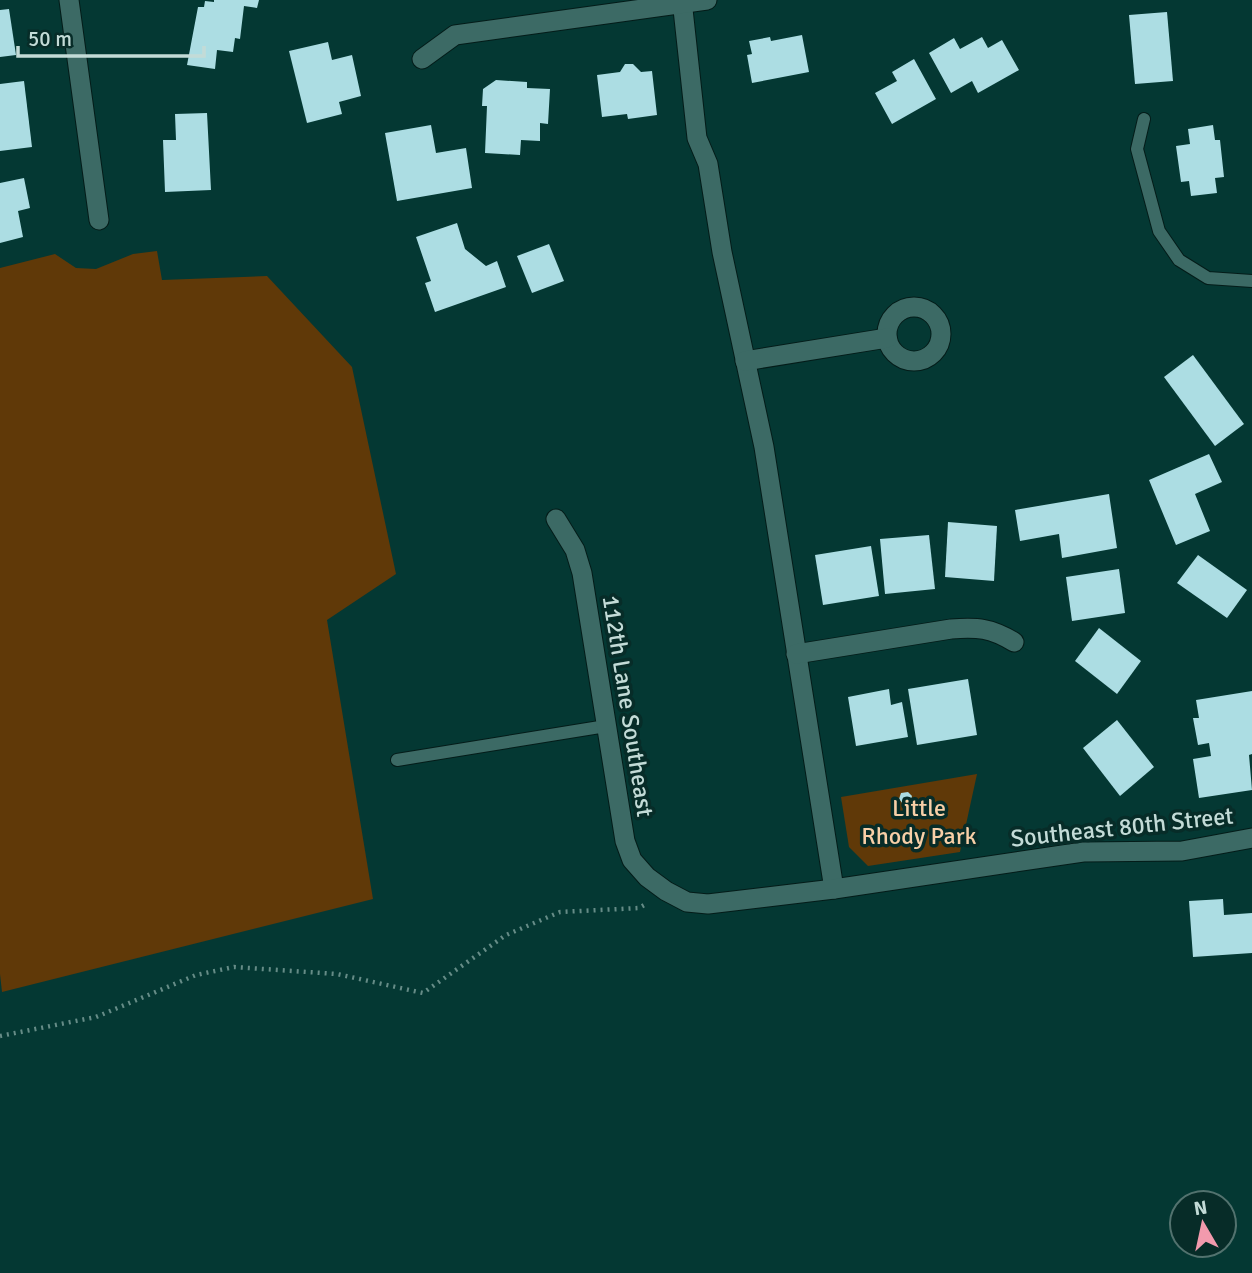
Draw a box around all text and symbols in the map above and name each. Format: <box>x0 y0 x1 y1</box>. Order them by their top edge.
scale bar <box>18 14 203 58</box>
text: 50 m <box>28 26 72 52</box>
street label: 112th Lane Southeast <box>596 593 660 819</box>
park label: Little Rhody Park <box>861 793 977 851</box>
street label: Southeast 80th Street <box>1009 800 1235 854</box>
north arrow <box>1168 1189 1238 1259</box>
text: N <box>1192 1195 1209 1221</box>

